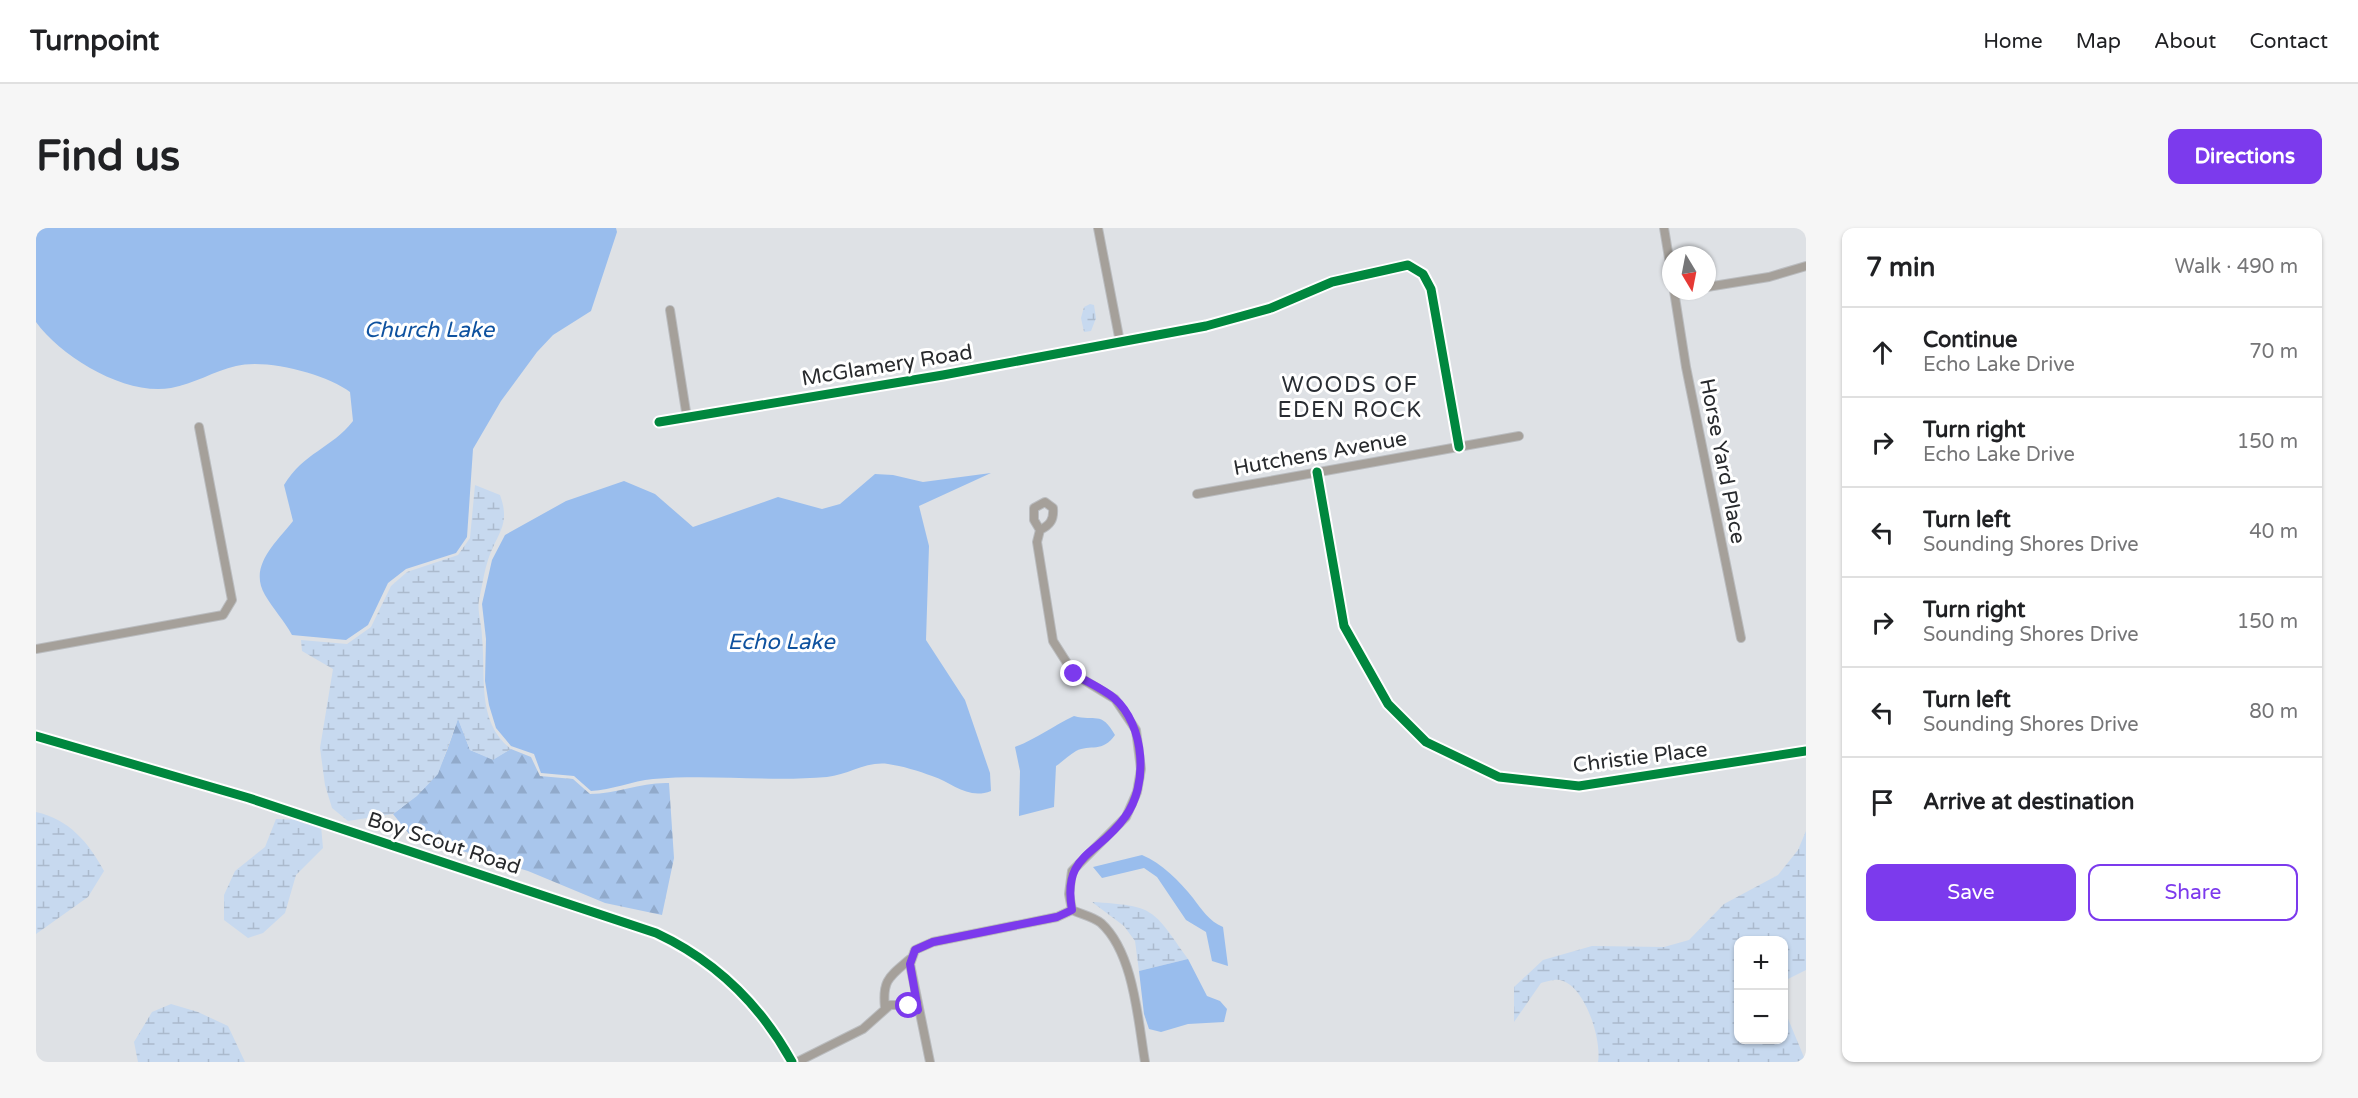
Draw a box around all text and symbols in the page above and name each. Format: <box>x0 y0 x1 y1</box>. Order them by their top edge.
text: Turnpoint <box>30 24 159 58</box>
text: Home <box>1983 29 2043 54</box>
text: Map <box>2076 29 2121 54</box>
text: About <box>2154 29 2216 54</box>
text: Contact <box>2249 29 2328 54</box>
button: Directions <box>2168 129 2322 184</box>
text: Find us <box>36 131 180 182</box>
north arrow <box>1662 246 1716 300</box>
text: 7 min <box>1866 252 1935 283</box>
text: Walk · 490 m <box>2175 255 2298 279</box>
water label: Church Lake <box>364 317 496 343</box>
text: Continue <box>1923 327 2018 353</box>
icon: ahead <box>1866 336 1899 369</box>
street label: McGlamery Road <box>800 340 974 391</box>
text: 70 m <box>2249 340 2298 364</box>
text: Echo Lake Drive <box>1923 353 2075 377</box>
district label: WOODS OF EDEN ROCK <box>1277 372 1423 423</box>
street label: Horse Yard Place <box>1694 376 1751 546</box>
text: Turn right <box>1923 417 2025 443</box>
street label: Hutchens Avenue <box>1231 426 1409 481</box>
icon: right <box>1866 426 1899 459</box>
text: 150 m <box>2237 430 2298 454</box>
text: Echo Lake Drive <box>1923 443 2075 467</box>
text: Turn left <box>1923 507 2011 533</box>
icon: left <box>1866 516 1899 549</box>
text: 40 m <box>2249 520 2298 544</box>
text: Sounding Shores Drive <box>1923 533 2139 557</box>
text: Turn right <box>1923 597 2025 623</box>
icon: right <box>1866 606 1899 639</box>
text: 150 m <box>2237 610 2298 634</box>
text: Sounding Shores Drive <box>1923 623 2139 647</box>
water label: Echo Lake <box>727 629 836 655</box>
route end <box>1060 660 1086 686</box>
text: Turn left <box>1923 687 2011 713</box>
icon: left <box>1866 696 1899 729</box>
text: 80 m <box>2249 700 2298 724</box>
text: Sounding Shores Drive <box>1923 713 2139 737</box>
street label: Christie Place <box>1571 737 1709 778</box>
icon: arrive <box>1866 786 1899 819</box>
text: Arrive at destination <box>1923 789 2134 815</box>
street label: Boy Scout Road <box>364 807 524 880</box>
button: Save <box>1866 864 2076 921</box>
button: Share <box>2088 864 2298 921</box>
map controls <box>1734 936 1788 1044</box>
button: + <box>1734 936 1788 990</box>
button: − <box>1734 990 1788 1044</box>
route start <box>895 992 921 1018</box>

